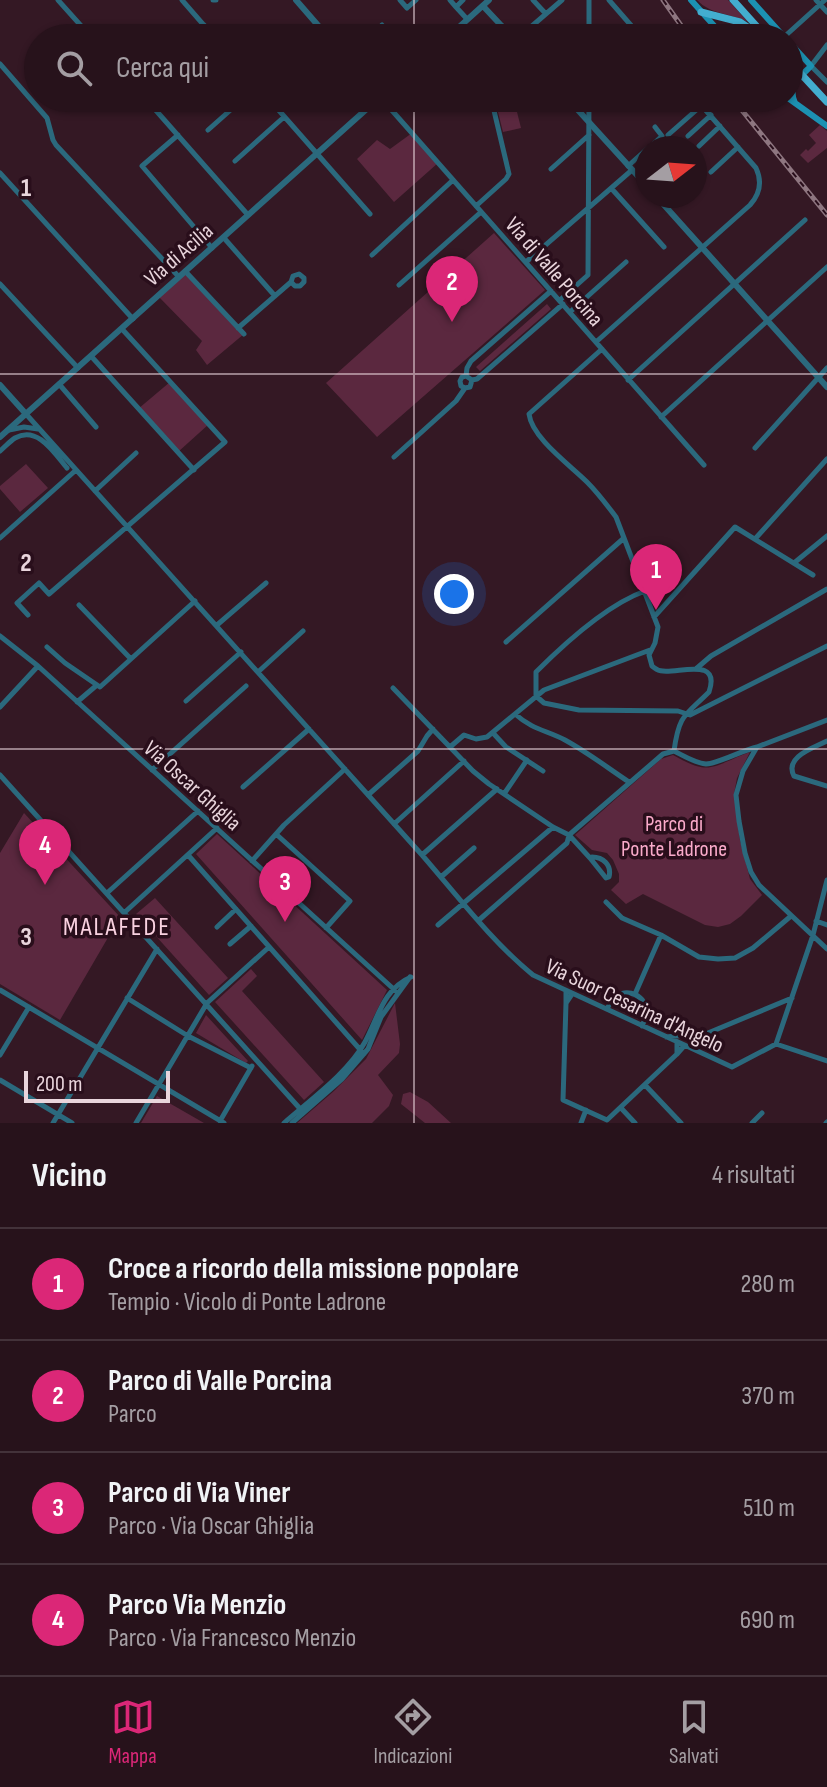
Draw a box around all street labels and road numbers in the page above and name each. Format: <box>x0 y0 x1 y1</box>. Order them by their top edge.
street label: Via di Valle Porcina <box>499 212 609 332</box>
street label: Via di Acilia <box>139 218 219 292</box>
street label: Via Oscar Ghiglia <box>138 735 246 837</box>
street label: Via Suor Cesarina d'Angelo <box>541 953 728 1059</box>

